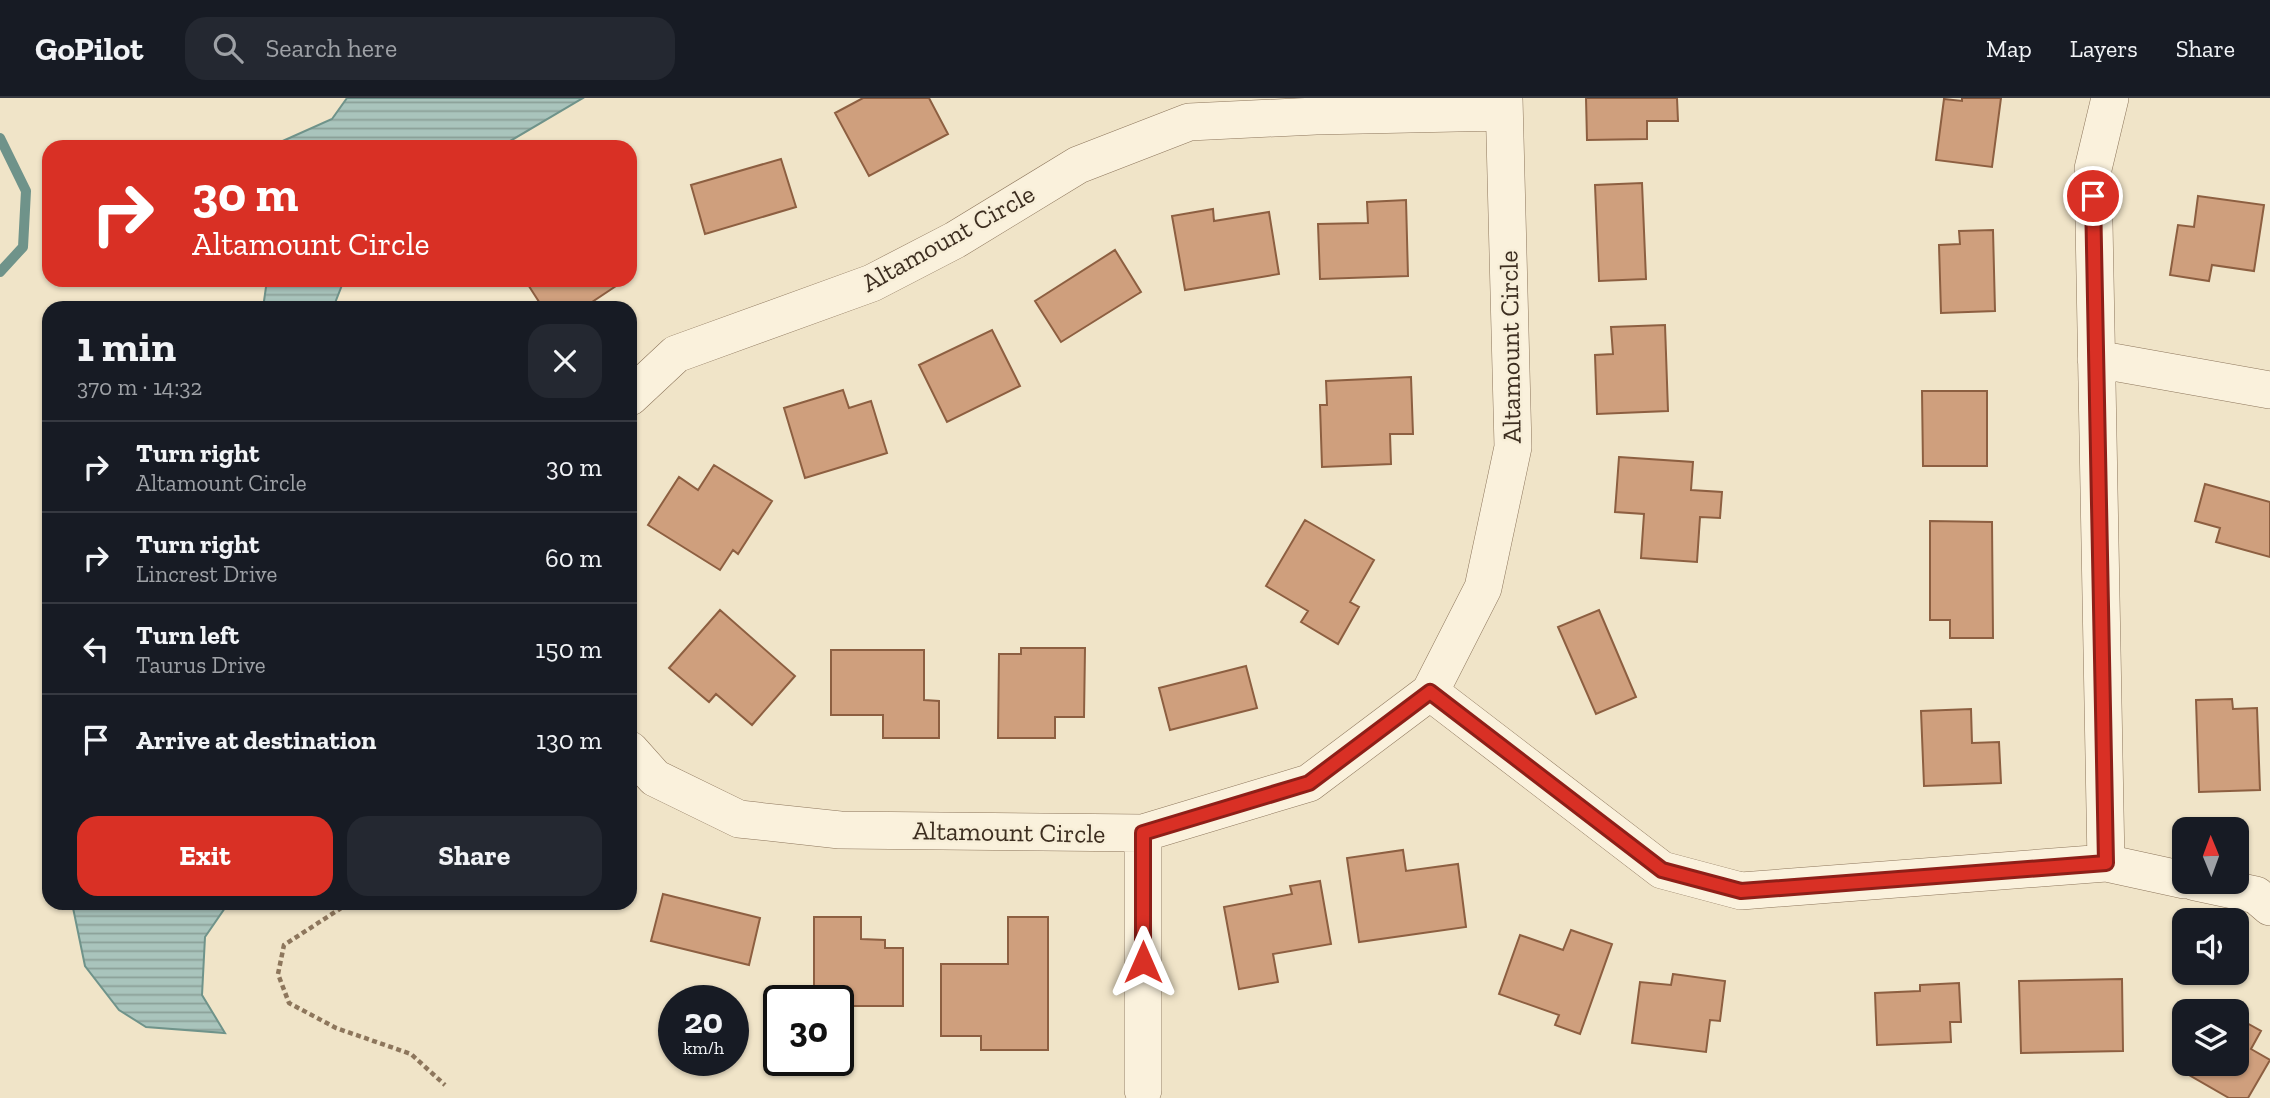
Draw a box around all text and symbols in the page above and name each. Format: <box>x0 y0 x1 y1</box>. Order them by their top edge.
search box <box>185 17 675 80</box>
text: GoPilot <box>35 29 143 68</box>
icon: search <box>209 29 247 67</box>
text: Search here <box>265 32 397 64</box>
text: Map <box>1986 34 2032 63</box>
text: Layers <box>2070 34 2138 63</box>
text: Share <box>2176 34 2235 63</box>
text: 30 m <box>192 165 298 224</box>
pin <box>2063 166 2123 226</box>
icon: right <box>77 168 168 259</box>
street label: Altamount Circle <box>856 177 1040 299</box>
icon: arrive <box>2074 177 2112 215</box>
text: Altamount Circle <box>192 225 429 263</box>
street label: Altamount Circle <box>1492 250 1528 444</box>
text: 1 min <box>77 321 176 372</box>
button: close <box>528 324 602 398</box>
text: 370 m · 14:32 <box>77 373 202 401</box>
text: Turn right <box>136 437 259 469</box>
icon: right <box>77 448 115 486</box>
text: 30 m <box>546 451 602 483</box>
text: Altamount Circle <box>136 469 307 497</box>
text: Turn right <box>136 528 259 560</box>
icon: right <box>77 539 115 577</box>
text: 60 m <box>545 542 602 574</box>
text: Lincrest Drive <box>136 560 277 588</box>
text: Turn left <box>136 619 239 651</box>
icon: left <box>77 630 115 668</box>
text: 150 m <box>535 633 602 665</box>
text: Taurus Drive <box>136 651 266 679</box>
icon: arrive <box>77 721 115 759</box>
text: Arrive at destination <box>136 724 376 756</box>
text: 130 m <box>536 724 602 756</box>
street label: Altamount Circle <box>912 814 1106 850</box>
button: Exit <box>77 816 333 896</box>
button: Share <box>347 816 602 896</box>
north arrow <box>2172 817 2249 894</box>
map controls <box>2172 817 2249 1076</box>
button: sound <box>2172 908 2249 985</box>
position arrow <box>1106 925 1180 999</box>
speed limit sign: 30 <box>763 985 854 1076</box>
button: layers <box>2172 999 2249 1076</box>
text: 20 <box>684 1000 723 1042</box>
text: km/h <box>683 1037 724 1059</box>

